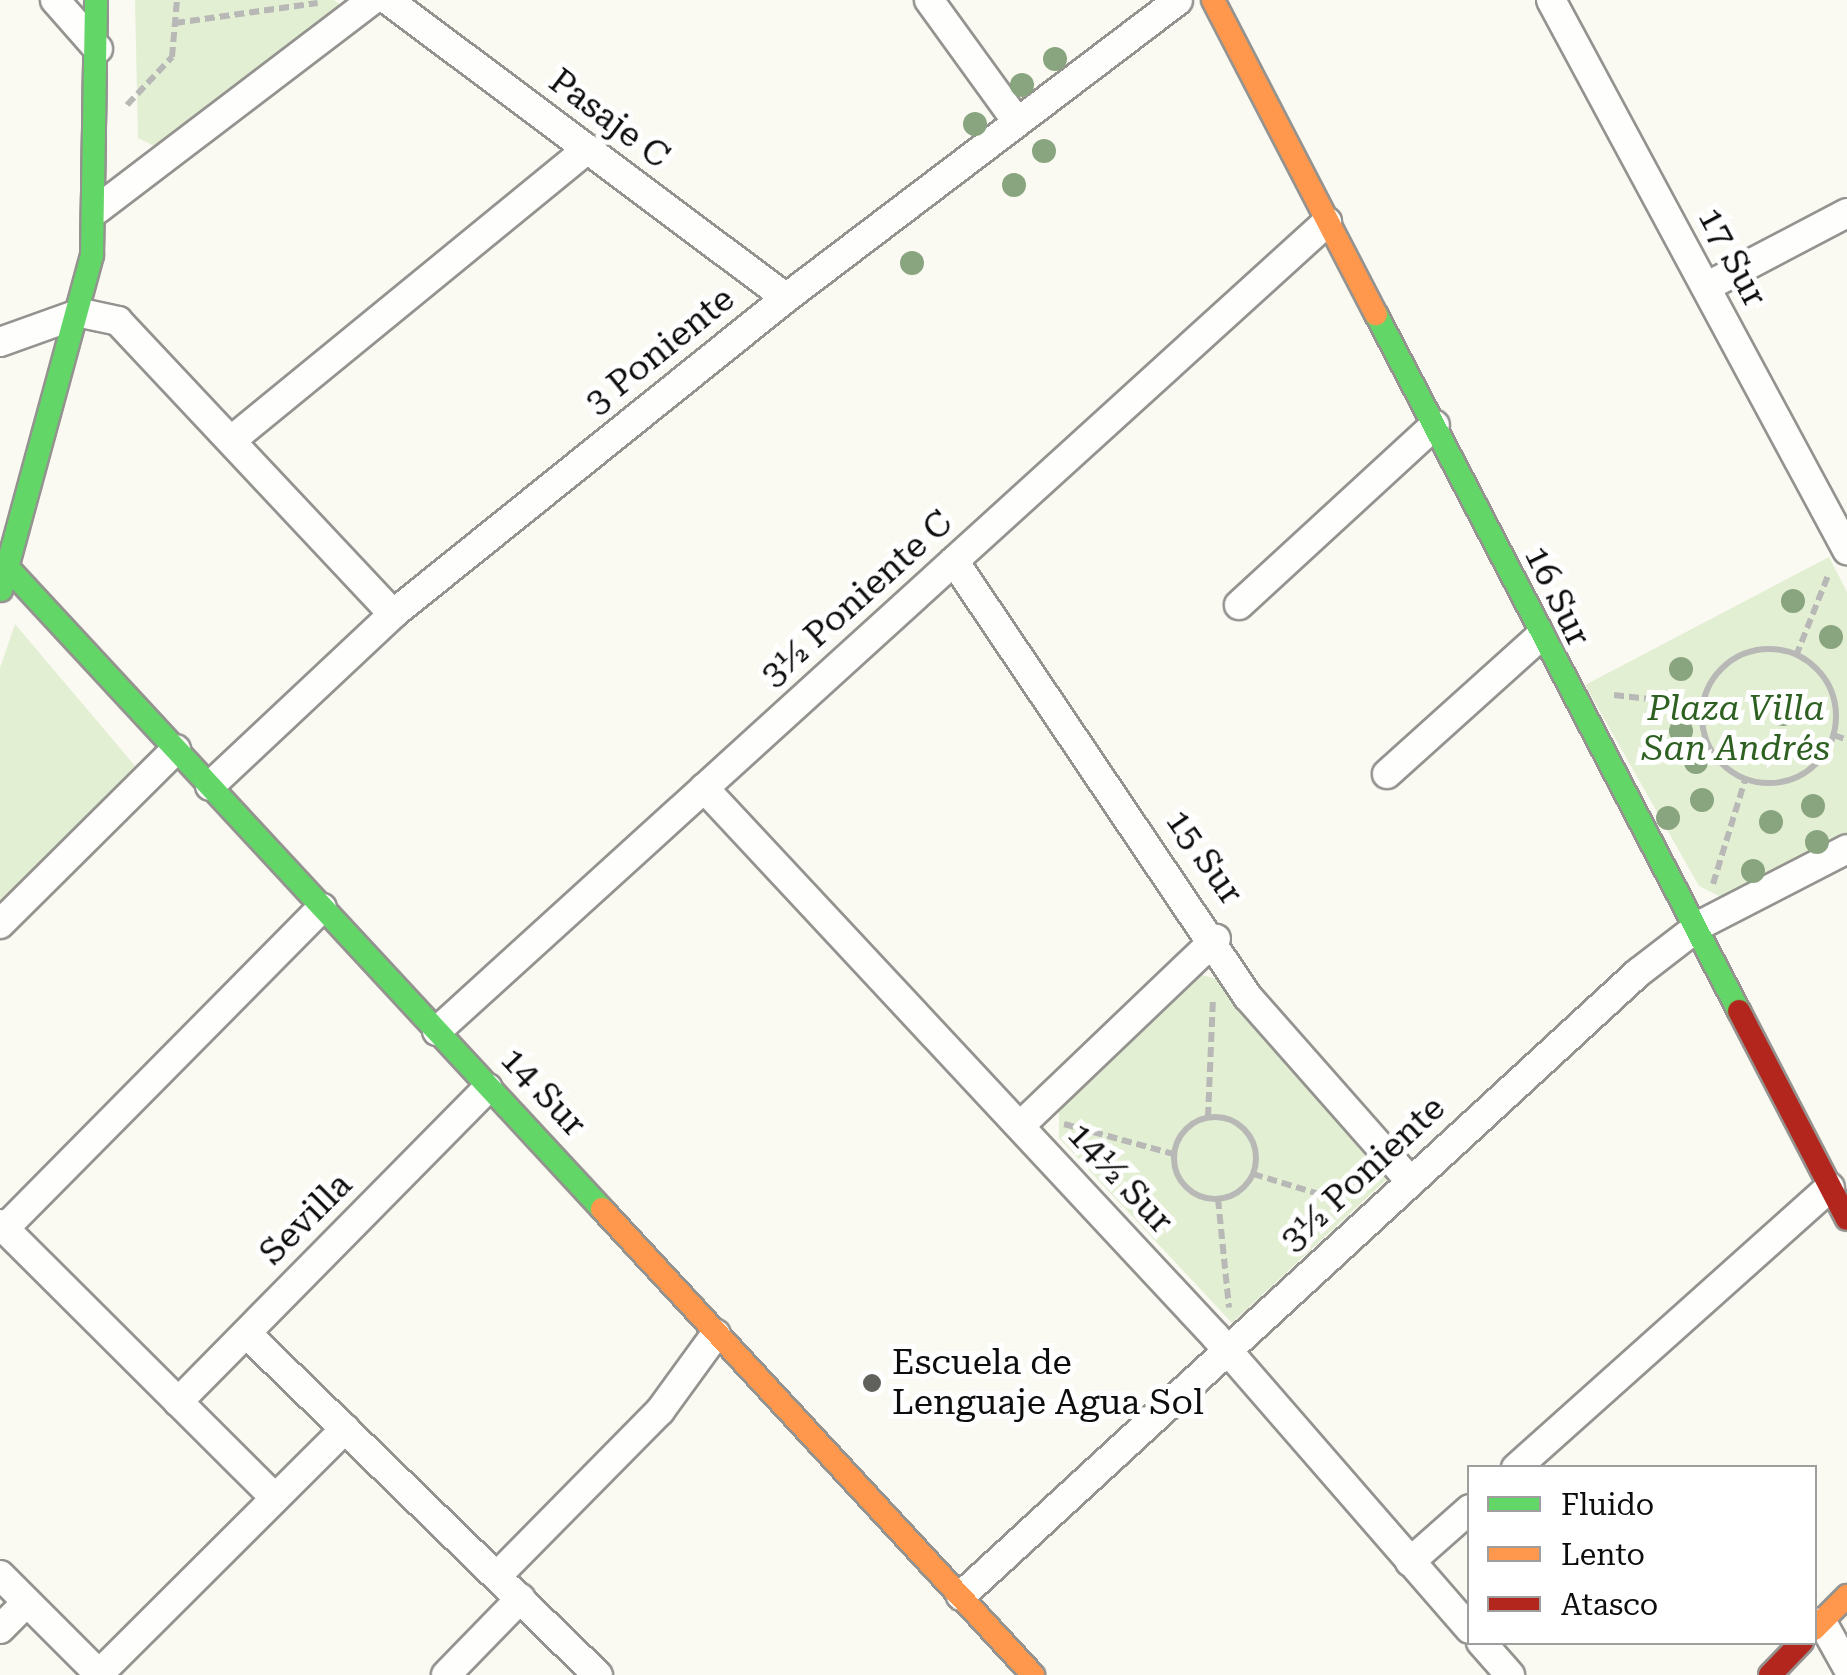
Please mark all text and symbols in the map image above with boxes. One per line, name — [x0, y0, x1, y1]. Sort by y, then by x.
street label: Pasaje C — [541, 60, 677, 178]
street label: 17 Sur — [1689, 200, 1775, 314]
street label: 3 Poniente — [577, 278, 743, 424]
street label: 3½ Poniente C — [753, 502, 961, 696]
street label: 16 Sur — [1515, 539, 1599, 653]
park label: Plaza Villa San Andrés — [1642, 688, 1830, 770]
street label: 15 Sur — [1156, 802, 1252, 912]
street label: 14 Sur — [491, 1039, 595, 1145]
street label: 3½ Poniente — [1272, 1087, 1454, 1261]
street label: 14½ Sur — [1058, 1114, 1182, 1242]
street label: Sevilla — [251, 1164, 361, 1274]
place label: Escuela de Lenguaje Agua Sol — [892, 1342, 1204, 1424]
marker: Escuela de Lenguaje Agua Sol — [861, 1372, 883, 1394]
legend — [1467, 1465, 1817, 1645]
text: Fluido — [1561, 1487, 1654, 1522]
text: Lento — [1561, 1537, 1645, 1572]
text: Atasco — [1561, 1587, 1658, 1622]

